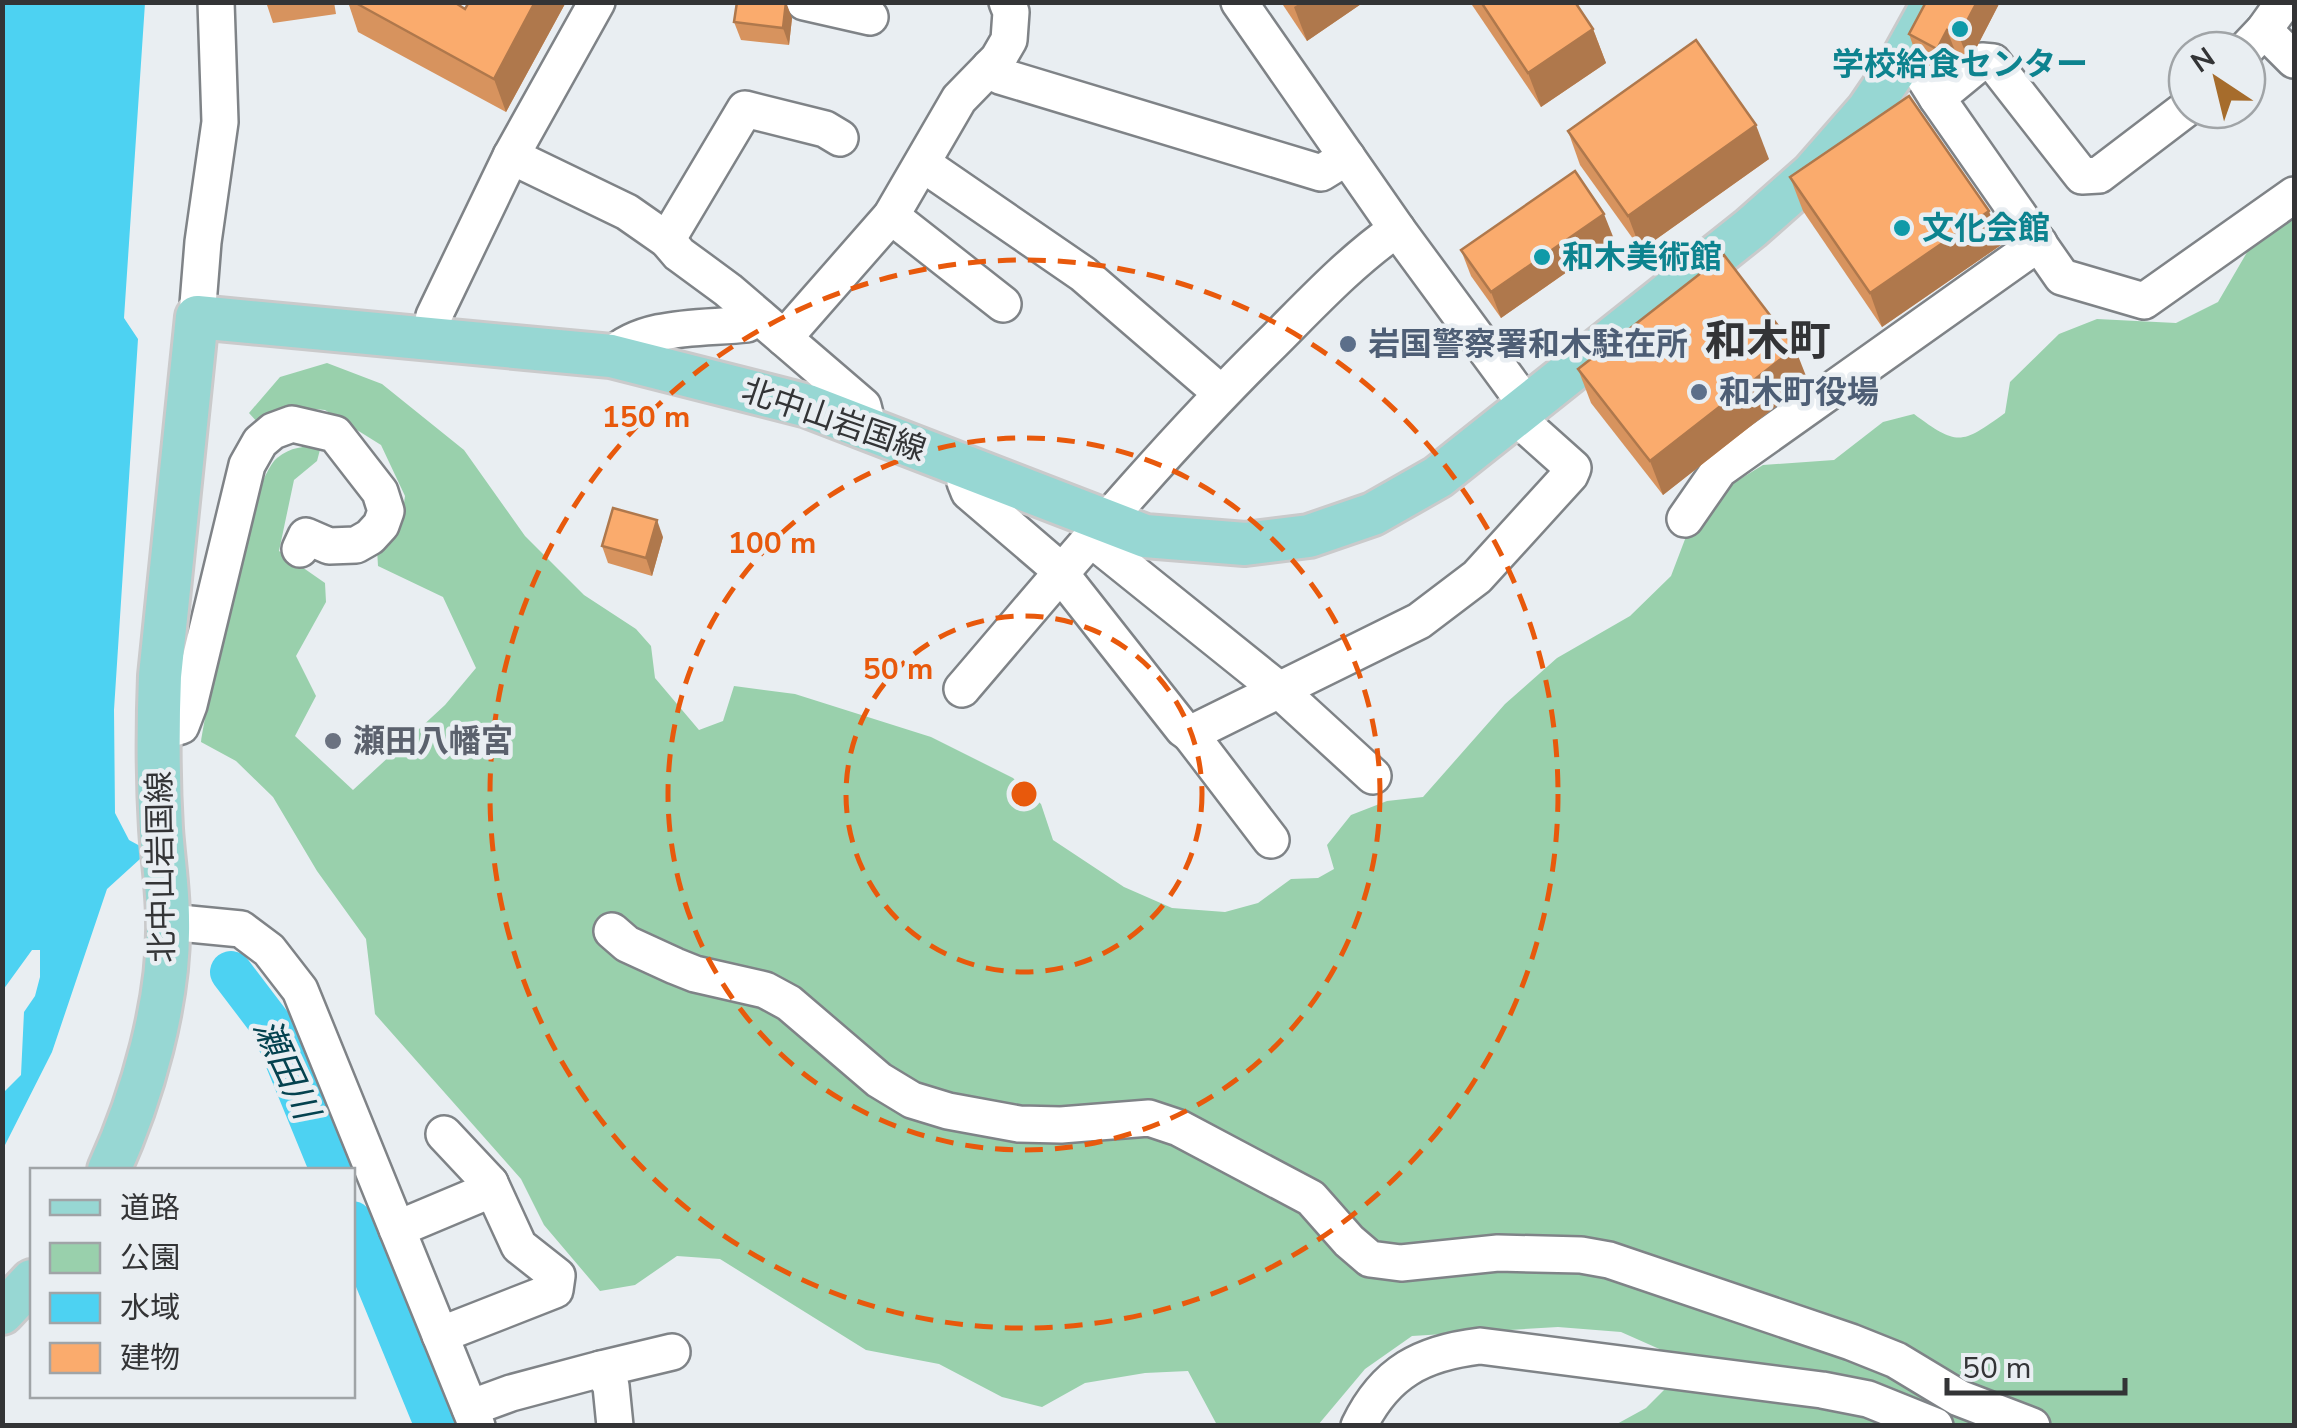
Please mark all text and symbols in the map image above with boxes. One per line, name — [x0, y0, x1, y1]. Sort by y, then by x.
marker: 学校給食センター — [1949, 18, 1971, 40]
north arrow — [2167, 30, 2267, 130]
text: N — [2184, 39, 2223, 82]
place label: 学校給食センター — [1832, 43, 2088, 86]
place label: 文化会館 — [1922, 207, 2050, 250]
marker: 文化会館 — [1891, 217, 1913, 239]
place label: 和木美術館 — [1562, 236, 1722, 279]
marker: 和木美術館 — [1531, 246, 1553, 268]
district label: 和木町 — [1705, 313, 1831, 370]
place label: 岩国警察署和木駐在所 — [1368, 323, 1688, 366]
marker: 岩国警察署和木駐在所 — [1337, 333, 1359, 355]
street label: 北中山岩国線 — [736, 368, 932, 472]
place label: 和木町役場 — [1719, 371, 1879, 414]
marker: 和木町役場 — [1688, 381, 1710, 403]
text: 150 m — [602, 397, 690, 438]
text: 100 m — [728, 523, 816, 564]
text: 50 m — [863, 649, 933, 690]
place label: 瀬田八幡宮 — [353, 720, 513, 763]
marker: 瀬田八幡宮 — [322, 730, 344, 752]
street label: 北中山岩国線 — [138, 771, 184, 963]
centre of rings — [1006, 776, 1042, 812]
water label: 瀬田川 — [243, 1011, 331, 1130]
legend — [30, 1168, 355, 1398]
text: 道路 — [120, 1188, 180, 1229]
text: 公園 — [120, 1238, 180, 1279]
text: 水域 — [120, 1288, 180, 1329]
scale bar — [1947, 1333, 2124, 1395]
text: 建物 — [120, 1338, 180, 1379]
text: 50 m — [1962, 1348, 2031, 1389]

